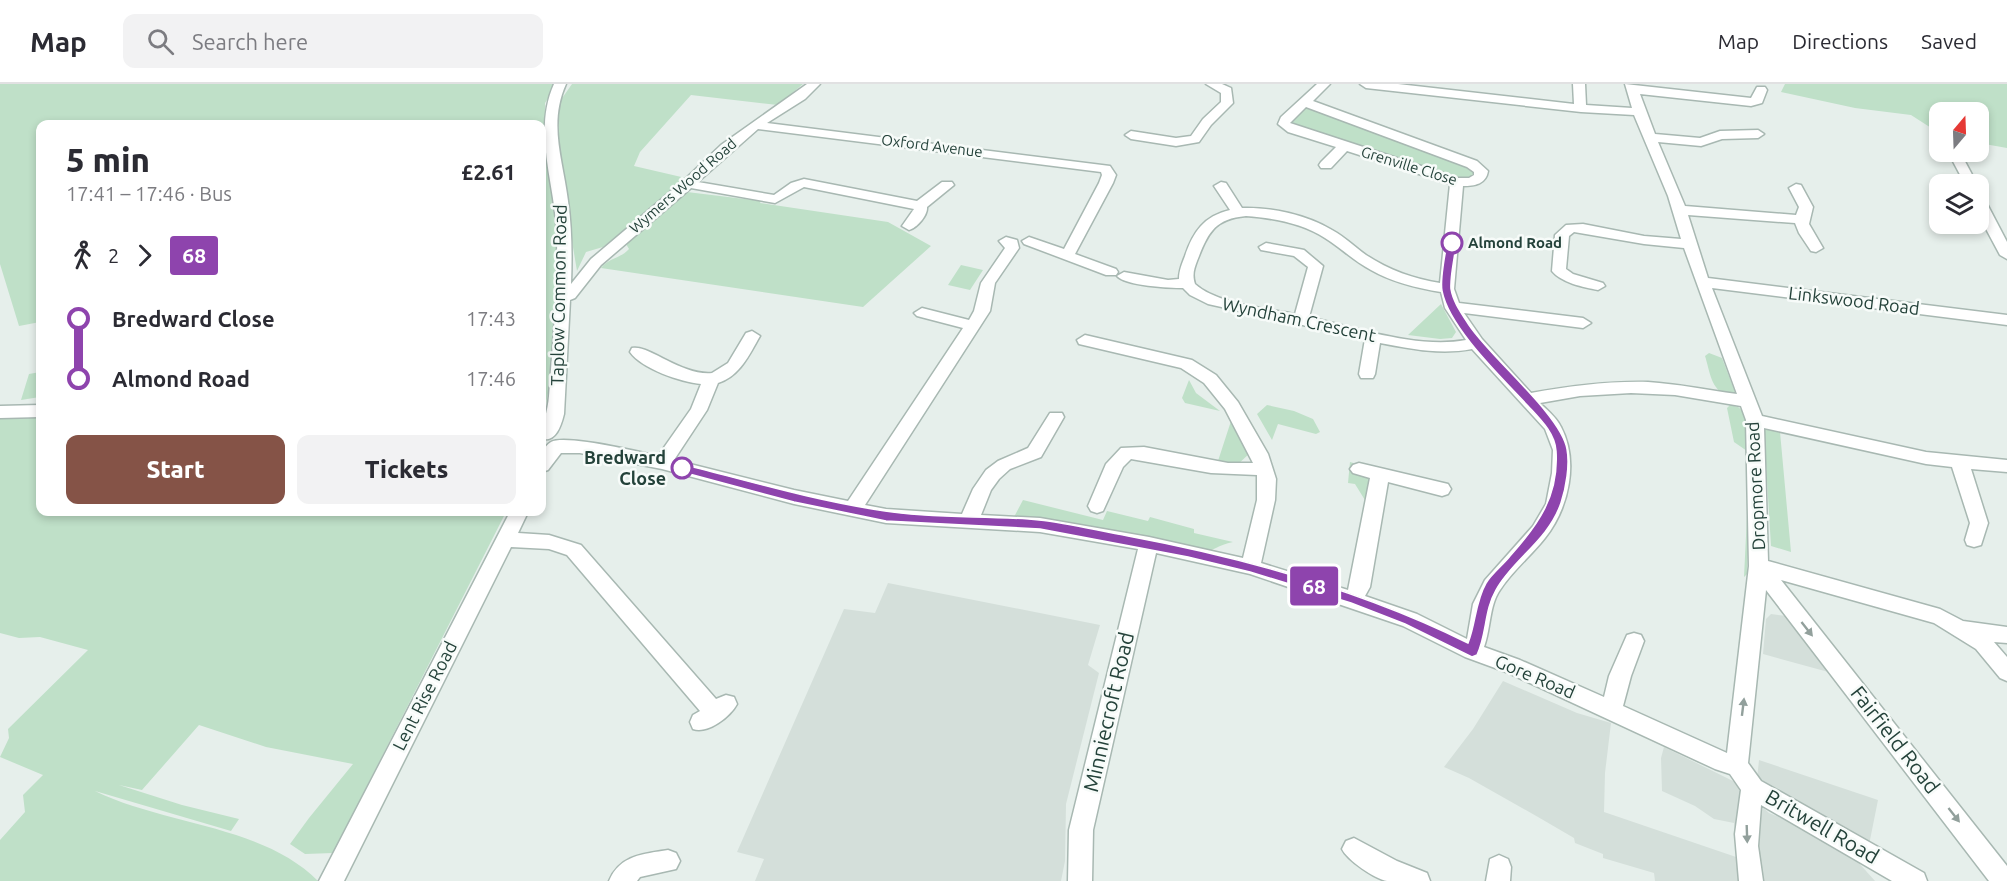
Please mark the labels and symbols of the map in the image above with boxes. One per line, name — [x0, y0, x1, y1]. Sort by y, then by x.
north arrow — [1929, 102, 1989, 162]
street label: Oxford Avenue — [880, 131, 984, 160]
street label: Wymers Wood Road — [626, 135, 740, 237]
street label: Grenville Close — [1359, 143, 1459, 188]
street label: Taplow Common Road — [546, 204, 570, 386]
marker: Almond Road — [1441, 232, 1463, 254]
place label: Almond Road — [1468, 234, 1562, 251]
street label: Linkswood Road — [1787, 282, 1921, 318]
street label: Wyndham Crescent — [1221, 293, 1378, 345]
street label: Dropmore Road — [1742, 421, 1768, 551]
place label: Bredward Close — [584, 447, 666, 488]
marker: Bredward Close — [671, 457, 693, 479]
line badge: 68 — [1287, 566, 1341, 606]
one-way arrow — [1801, 621, 1814, 637]
street label: Minniecroft Road — [1078, 629, 1138, 794]
street label: Lent Rise Road — [388, 638, 460, 753]
street label: Gore Road — [1492, 650, 1578, 702]
street label: Fairfield Road — [1846, 681, 1945, 798]
one-way arrow — [1738, 697, 1748, 716]
street label: Britwell Road — [1762, 784, 1883, 868]
one-way arrow — [1947, 808, 1959, 823]
one-way arrow — [1742, 824, 1752, 843]

